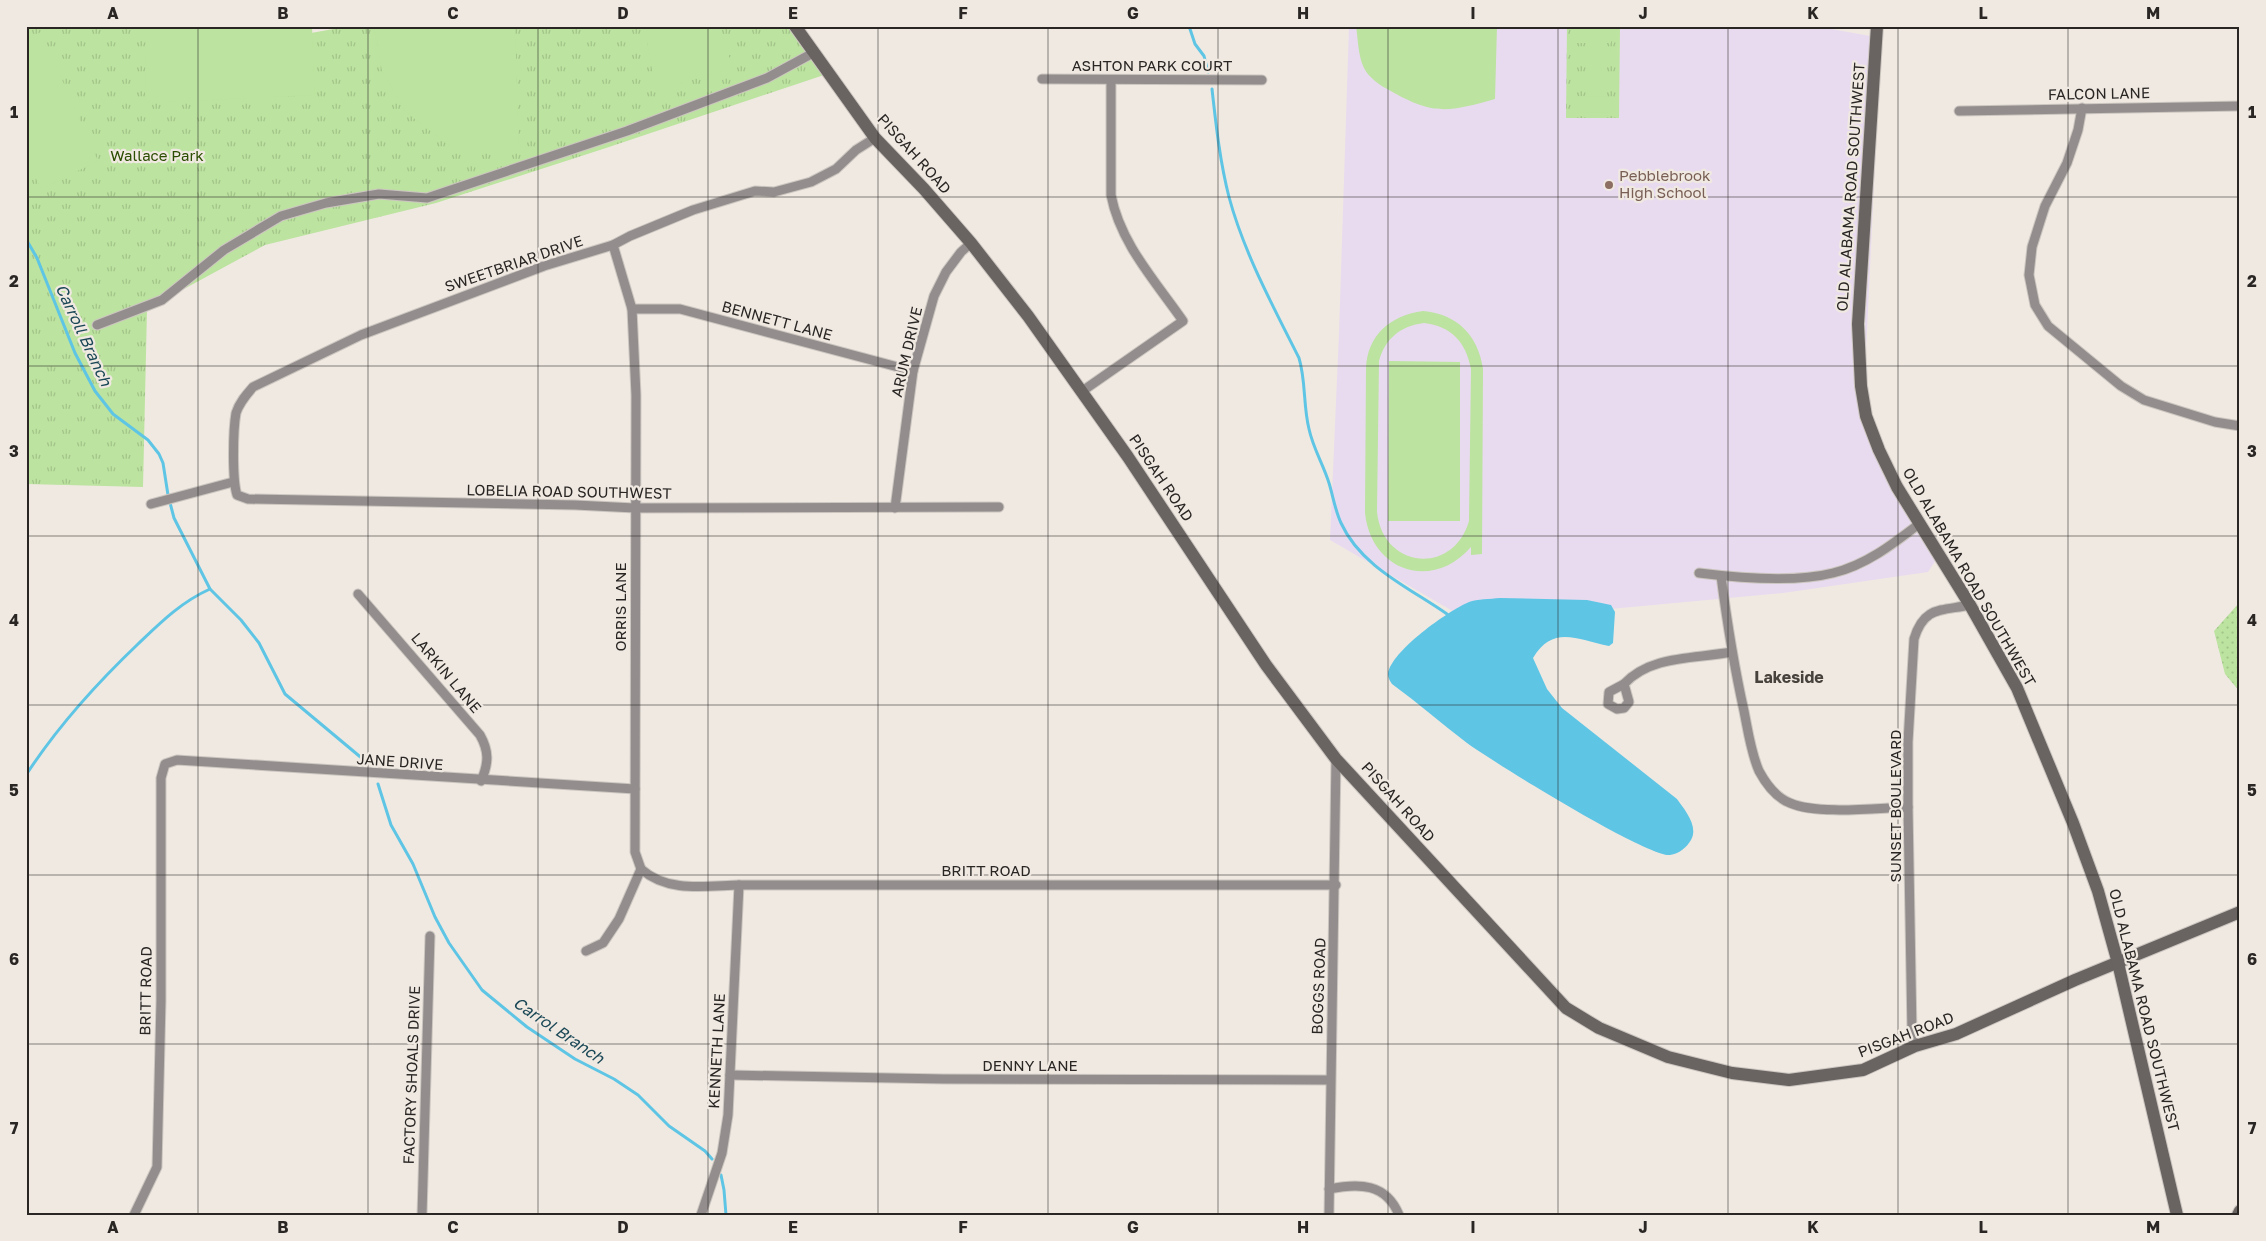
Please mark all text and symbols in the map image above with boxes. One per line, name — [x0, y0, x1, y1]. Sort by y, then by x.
text: A — [107, 3, 119, 23]
text: B — [277, 3, 289, 23]
text: C — [447, 3, 459, 23]
text: D — [617, 3, 629, 23]
text: E — [788, 3, 798, 23]
text: F — [958, 3, 968, 23]
text: G — [1127, 3, 1139, 23]
text: H — [1297, 3, 1309, 23]
text: I — [1470, 3, 1476, 23]
text: J — [1638, 3, 1648, 23]
text: K — [1807, 3, 1819, 23]
text: L — [1978, 3, 1988, 23]
text: M — [2146, 3, 2160, 23]
street label: ASHTON PARK COURT — [1072, 56, 1232, 74]
street label: OLD ALABAMA ROAD SOUTHWEST — [1832, 62, 1868, 312]
street label: FALCON LANE — [2048, 83, 2150, 103]
text: 1 — [10, 102, 18, 122]
text: 1 — [2248, 102, 2256, 122]
street label: PISGAH ROAD — [874, 110, 955, 197]
park label: Wallace Park — [110, 146, 204, 164]
place label: Pebblebrook High School — [1619, 166, 1711, 201]
marker: Pebblebrook High School — [1603, 179, 1615, 191]
street label: SWEETBRIAR DRIVE — [442, 231, 585, 295]
text: 2 — [9, 271, 19, 291]
text: 2 — [2247, 271, 2257, 291]
water label: Carroll Branch — [52, 281, 117, 390]
street label: BENNETT LANE — [720, 297, 835, 343]
street label: ARUM DRIVE — [887, 305, 925, 399]
street label: PISGAH ROAD — [1126, 430, 1198, 524]
text: 3 — [9, 441, 19, 461]
text: 3 — [2247, 441, 2257, 461]
street label: OLD ALABAMA ROAD SOUTHWEST — [1900, 464, 2040, 689]
street label: LOBELIA ROAD SOUTHWEST — [466, 480, 672, 502]
street label: ORRIS LANE — [611, 562, 629, 652]
text: 4 — [9, 610, 19, 630]
text: 4 — [2247, 610, 2257, 630]
street label: LARKIN LANE — [408, 629, 485, 716]
district label: Lakeside — [1754, 667, 1824, 687]
street label: SUNSET BOULEVARD — [1886, 729, 1904, 883]
street label: JANE DRIVE — [356, 749, 444, 773]
street label: PISGAH ROAD — [1358, 758, 1439, 845]
text: 5 — [9, 780, 19, 800]
text: 5 — [2247, 780, 2257, 800]
street label: BRITT ROAD — [941, 861, 1031, 879]
street label: OLD ALABAMA ROAD SOUTHWEST — [2106, 887, 2184, 1133]
street label: BOGGS ROAD — [1307, 937, 1329, 1035]
street label: BRITT ROAD — [135, 946, 155, 1036]
text: 6 — [9, 949, 19, 969]
text: 6 — [2247, 949, 2257, 969]
street label: FACTORY SHOALS DRIVE — [399, 985, 423, 1165]
water label: Carrol Branch — [510, 992, 609, 1068]
street label: KENNETH LANE — [704, 993, 728, 1109]
street label: PISGAH ROAD — [1855, 1008, 1956, 1061]
street label: DENNY LANE — [982, 1056, 1078, 1074]
text: 7 — [10, 1118, 19, 1138]
text: 7 — [2248, 1118, 2257, 1138]
text: A — [107, 1217, 119, 1237]
text: B — [277, 1217, 289, 1237]
text: C — [447, 1217, 459, 1237]
text: D — [617, 1217, 629, 1237]
text: E — [788, 1217, 798, 1237]
text: F — [958, 1217, 968, 1237]
text: G — [1127, 1217, 1139, 1237]
text: H — [1297, 1217, 1309, 1237]
text: I — [1470, 1217, 1476, 1237]
text: J — [1638, 1217, 1648, 1237]
text: K — [1807, 1217, 1819, 1237]
text: L — [1978, 1217, 1988, 1237]
text: M — [2146, 1217, 2160, 1237]

